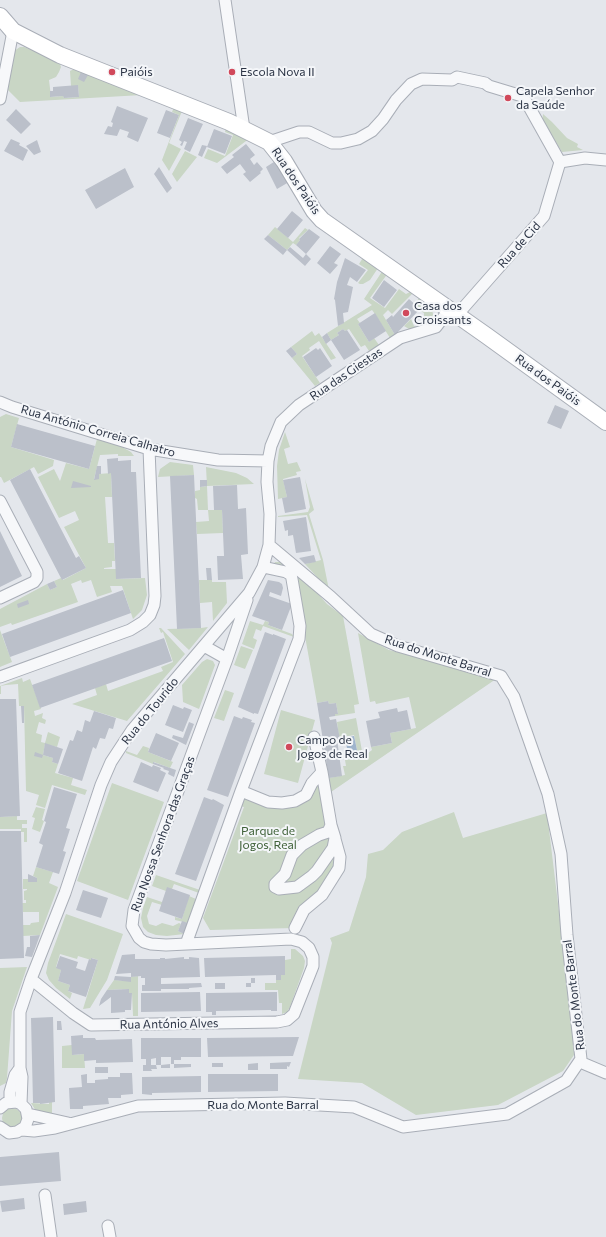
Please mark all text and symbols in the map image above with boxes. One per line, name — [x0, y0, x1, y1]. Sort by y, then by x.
place label: Paióis — [120, 65, 153, 79]
place label: Escola Nova II — [240, 65, 315, 79]
marker: Paióis — [107, 67, 117, 77]
marker: Escola Nova II — [227, 67, 237, 77]
place label: Capela Senhor da Saúde — [516, 84, 595, 112]
marker: Capela Senhor da Saúde — [503, 93, 513, 103]
street label: Rua dos Paióis — [268, 145, 324, 217]
street label: Rua de Cid — [495, 219, 543, 271]
place label: Casa dos Croissants — [414, 299, 471, 327]
marker: Casa dos Croissants — [401, 308, 411, 318]
street label: Rua das Giestas — [307, 344, 385, 404]
street label: Rua dos Paióis — [512, 351, 584, 409]
street label: Rua António Correia Calhatro — [19, 402, 177, 460]
street label: Rua do Monte Barral — [383, 632, 493, 680]
street label: Rua do Tourido — [119, 675, 181, 747]
place label: Campo de Jogos de Real — [297, 733, 368, 761]
marker: Campo de Jogos de Real — [284, 742, 294, 752]
street label: Rua Nossa Senhora das Graças — [128, 754, 198, 914]
park label: Parque de Jogos, Real — [239, 824, 297, 852]
street label: Rua do Monte Barral — [560, 939, 588, 1051]
street label: Rua António Alves — [119, 1016, 219, 1032]
street label: Rua do Monte Barral — [207, 1098, 319, 1112]

